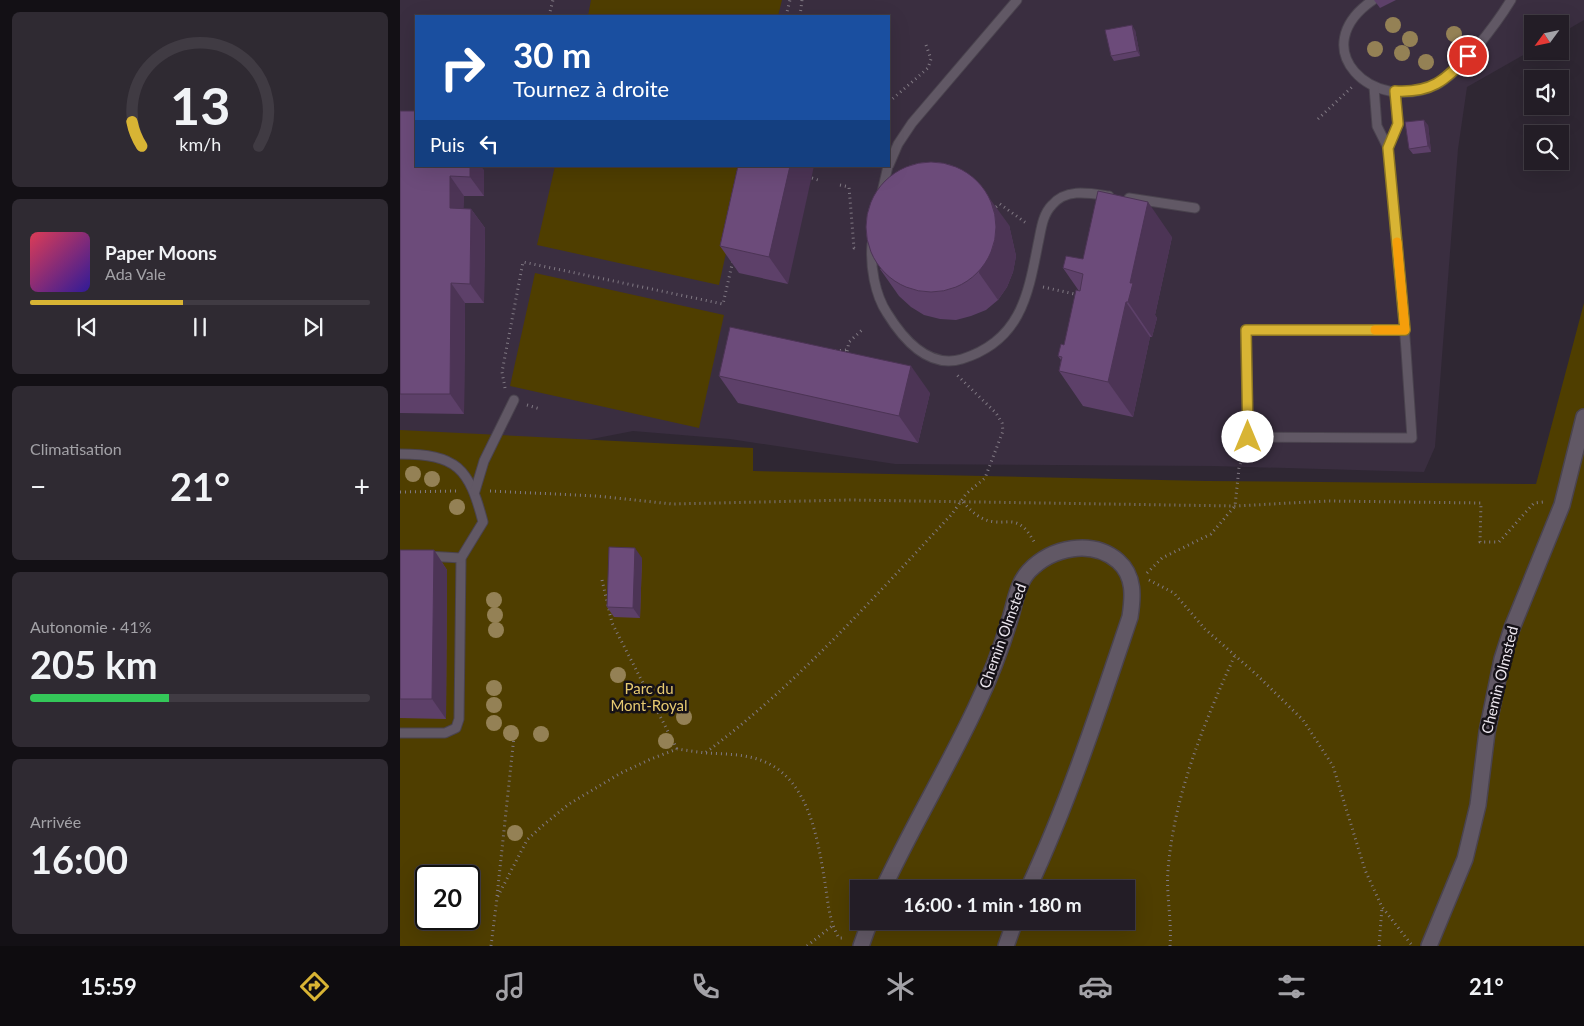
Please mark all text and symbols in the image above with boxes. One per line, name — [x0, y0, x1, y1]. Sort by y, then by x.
north arrow — [1524, 15, 1569, 60]
map controls — [1524, 15, 1569, 170]
text: 30 m — [513, 33, 591, 75]
icon: right — [430, 35, 495, 100]
pin — [1447, 35, 1489, 77]
icon: arrive — [1454, 42, 1482, 70]
button: sound — [1524, 70, 1569, 115]
text: 13 — [170, 74, 230, 136]
text: Tournez à droite — [513, 75, 669, 102]
button: search — [1524, 125, 1569, 170]
icon: left — [475, 130, 503, 158]
text: km/h — [179, 133, 221, 155]
text: Puis — [430, 133, 465, 156]
text: Paper Moons — [105, 241, 217, 264]
text: Ada Vale — [105, 264, 166, 283]
icon: previous — [73, 313, 101, 341]
icon: pause — [186, 313, 214, 341]
icon: next — [299, 313, 327, 341]
position arrow — [1221, 410, 1273, 462]
text: Climatisation — [30, 439, 122, 458]
text: 21° — [170, 463, 230, 509]
text: − — [30, 469, 46, 503]
text: + — [354, 469, 370, 503]
street label: Chemin Olmsted — [975, 581, 1029, 691]
text: Autonomie · 41% — [30, 617, 152, 636]
street label: Chemin Olmsted — [1477, 624, 1521, 735]
text: 205 km — [30, 641, 158, 687]
park label: Parc du Mont-Royal — [610, 679, 688, 714]
text: Arrivée — [30, 812, 81, 831]
text: 16:00 — [30, 836, 128, 882]
speed limit sign: 20 — [415, 865, 480, 930]
text: 16:00 · 1 min · 180 m — [903, 893, 1082, 916]
icon: directions — [297, 969, 332, 1004]
icon: music — [493, 969, 528, 1004]
icon: phone — [688, 969, 723, 1004]
icon: climate — [883, 969, 918, 1004]
icon: car — [1078, 969, 1113, 1004]
icon: filters — [1274, 969, 1309, 1004]
text: 15:59 — [80, 973, 137, 1000]
text: 21° — [1469, 973, 1504, 1000]

